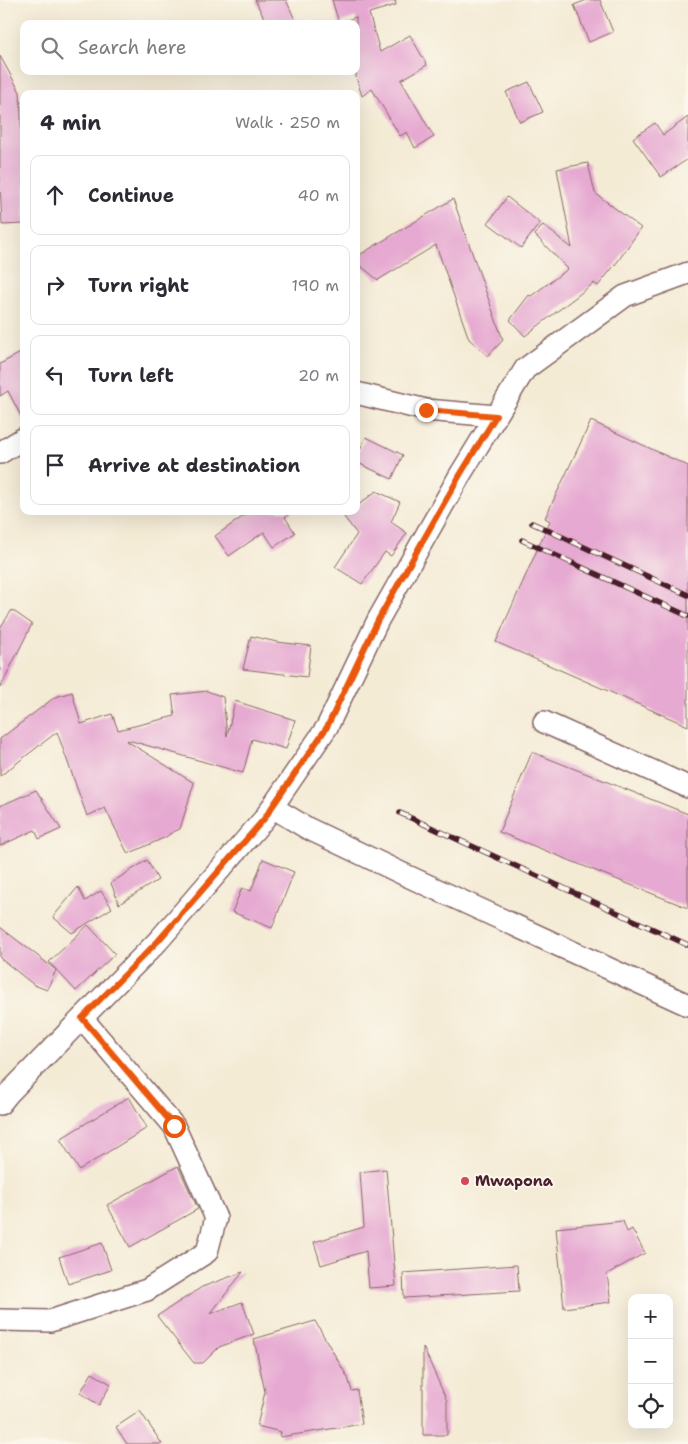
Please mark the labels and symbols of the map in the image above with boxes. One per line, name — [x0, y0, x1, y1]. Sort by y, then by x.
route end — [415, 399, 438, 422]
route start — [163, 1115, 186, 1138]
place label: Mwapona — [475, 1171, 554, 1191]
marker: Mwapona — [459, 1175, 471, 1187]

